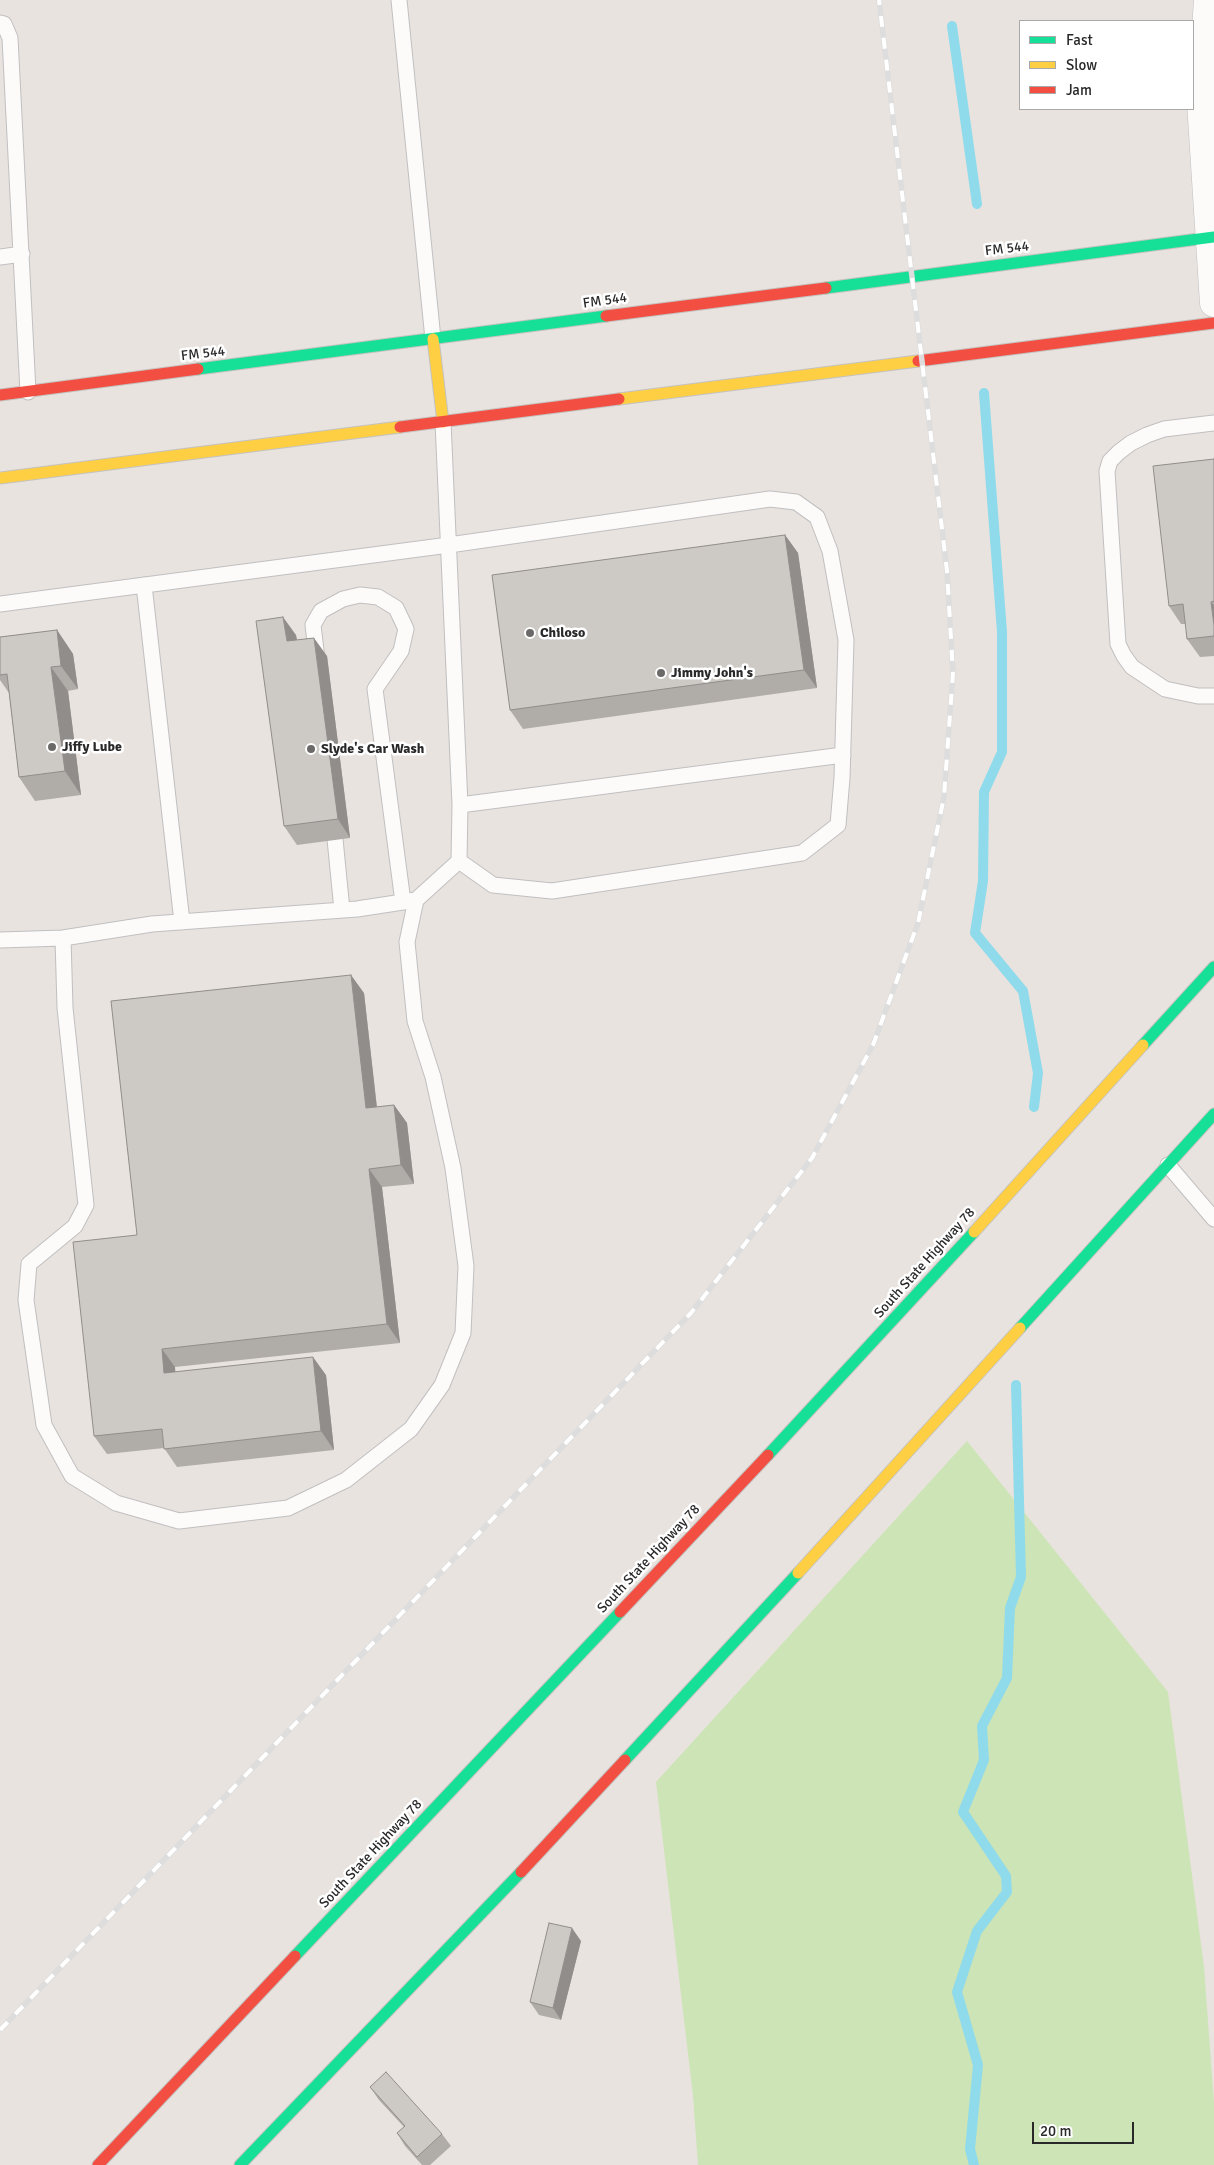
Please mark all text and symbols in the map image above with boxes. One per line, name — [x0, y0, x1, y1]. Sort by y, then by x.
legend — [1019, 20, 1194, 110]
text: Fast — [1066, 31, 1093, 49]
text: Slow — [1066, 56, 1097, 74]
text: Jam — [1066, 81, 1092, 99]
street label: FM 544 — [984, 238, 1030, 260]
street label: FM 544 — [582, 290, 628, 312]
street label: FM 544 — [180, 343, 226, 365]
place label: Chiloso — [540, 625, 585, 641]
marker: Chiloso — [524, 627, 536, 639]
place label: Jimmy John's — [671, 665, 753, 681]
marker: Jimmy John's — [655, 667, 667, 679]
place label: Jiffy Lube — [62, 739, 122, 755]
marker: Jiffy Lube — [46, 741, 58, 753]
place label: Slyde's Car Wash — [321, 741, 424, 757]
marker: Slyde's Car Wash — [305, 743, 317, 755]
street label: South State Highway 78 — [871, 1204, 979, 1322]
street label: South State Highway 78 — [594, 1501, 704, 1617]
street label: South State Highway 78 — [316, 1796, 426, 1912]
scale bar — [1034, 2112, 1136, 2144]
text: 20 m — [1040, 2122, 1071, 2140]

